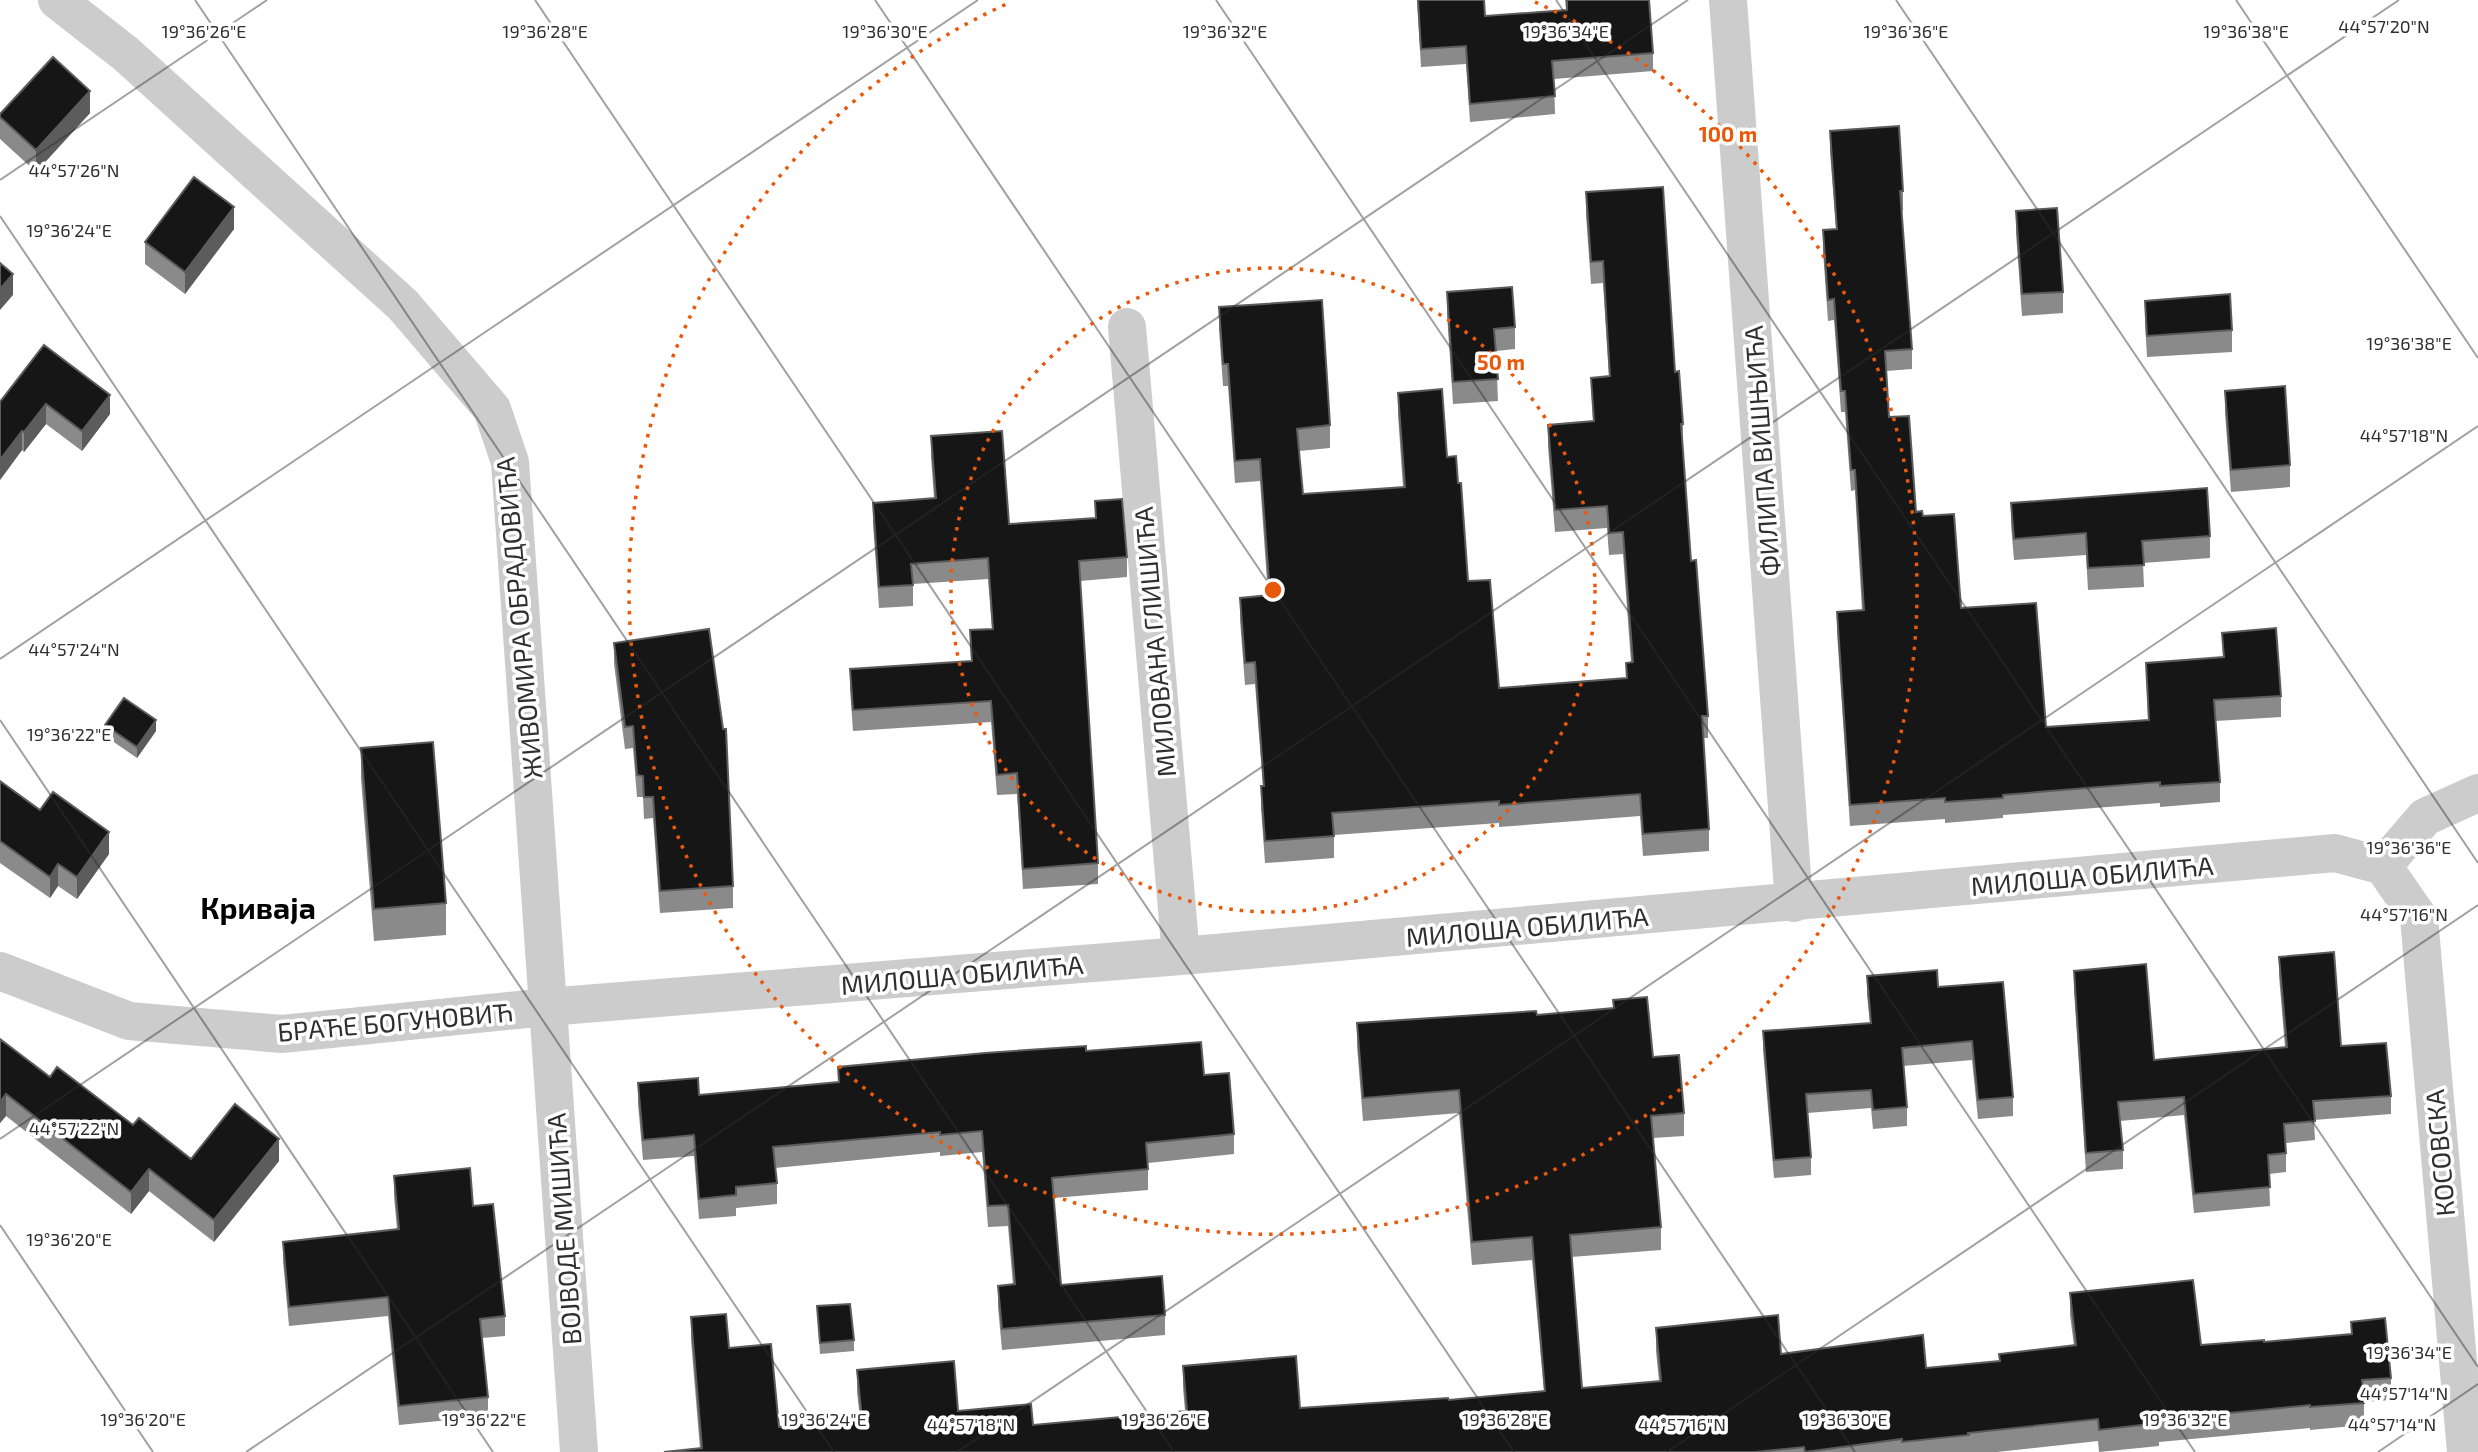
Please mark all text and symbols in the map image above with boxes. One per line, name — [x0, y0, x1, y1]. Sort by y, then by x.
text: 44°57'20"N — [2338, 15, 2430, 37]
text: 19°36'26"E — [162, 20, 246, 42]
text: 19°36'28"E — [502, 20, 588, 42]
text: 19°36'30"E — [842, 20, 928, 42]
text: 19°36'32"E — [1183, 20, 1267, 42]
text: 19°36'34"E — [1523, 20, 1609, 42]
text: 19°36'36"E — [1864, 20, 1948, 42]
text: 19°36'38"E — [2203, 20, 2289, 42]
text: 100 m — [1699, 121, 1757, 146]
text: 44°57'26"N — [29, 159, 119, 181]
text: 19°36'24"E — [26, 219, 112, 241]
street label: ФИЛИПА ВИШЊИЋА — [1737, 324, 1785, 578]
text: 19°36'38"E — [2366, 332, 2452, 354]
text: 50 m — [1477, 349, 1525, 374]
text: 44°57'18"N — [2360, 424, 2448, 446]
street label: ЖИВОМИРА ОБРАДОВИЋА — [488, 456, 548, 780]
street label: МИЛОВАНА ГЛИШИЋА — [1127, 505, 1181, 779]
centre of rings — [1261, 578, 1285, 602]
text: 44°57'24"N — [28, 638, 120, 660]
text: 19°36'22"E — [27, 723, 111, 745]
text: 19°36'36"E — [2367, 836, 2451, 858]
street label: МИЛОША ОБИЛИЋА — [1969, 849, 2215, 901]
district label: Криваја — [200, 889, 316, 925]
street label: МИЛОША ОБИЛИЋА — [1404, 900, 1650, 952]
text: 44°57'16"N — [2360, 903, 2448, 925]
street label: МИЛОША ОБИЛИЋА — [839, 948, 1085, 1000]
street label: БРАЋЕ БОГУНОВИЋ — [276, 995, 514, 1047]
street label: КОСОВСКА — [2418, 1088, 2460, 1218]
street label: ВОЈВОДЕ МИШИЋА — [539, 1112, 587, 1346]
text: 44°57'22"N — [29, 1117, 119, 1139]
text: 19°36'20"E — [26, 1228, 112, 1250]
text: 19°36'34"E — [2366, 1341, 2452, 1363]
text: 44°57'14"N — [2360, 1382, 2448, 1404]
text: 19°36'20"E — [100, 1408, 186, 1430]
text: 19°36'22"E — [442, 1408, 526, 1430]
text: 19°36'24"E — [781, 1408, 867, 1430]
text: 19°36'26"E — [1122, 1408, 1206, 1430]
text: 19°36'28"E — [1462, 1408, 1548, 1430]
text: 19°36'30"E — [1802, 1408, 1888, 1430]
text: 19°36'32"E — [2143, 1408, 2227, 1430]
text: 44°57'18"N — [927, 1413, 1015, 1435]
text: 44°57'16"N — [1638, 1413, 1726, 1435]
text: 44°57'14"N — [2348, 1413, 2436, 1435]

